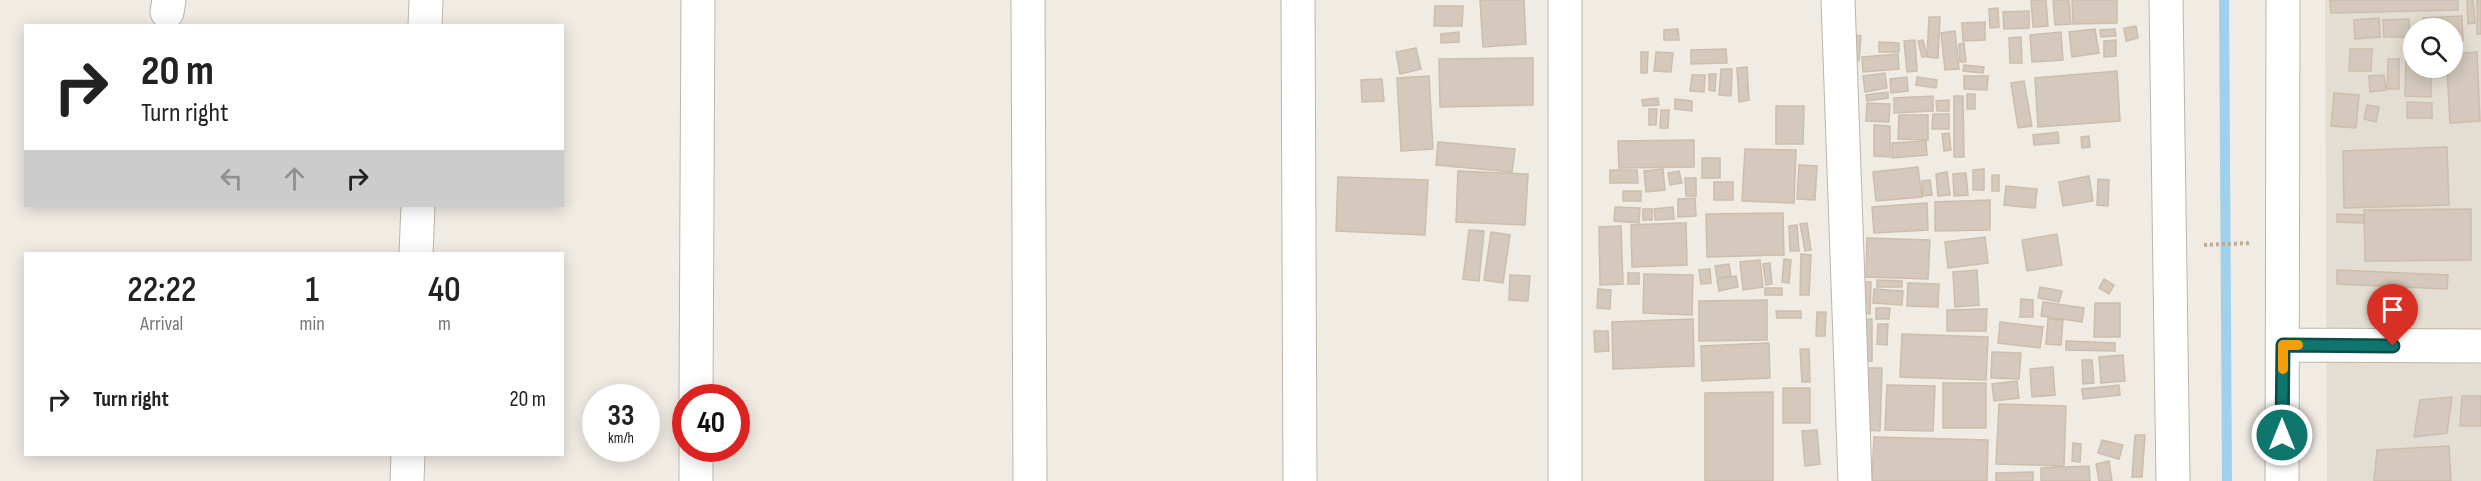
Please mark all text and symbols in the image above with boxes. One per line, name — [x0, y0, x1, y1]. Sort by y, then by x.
map controls — [2403, 18, 2463, 78]
button: search — [2403, 18, 2463, 78]
text: 20 m — [141, 46, 214, 97]
icon: right — [42, 48, 120, 126]
text: Turn right — [141, 97, 228, 129]
icon: left — [215, 162, 248, 195]
icon: ahead — [278, 162, 311, 195]
icon: right — [341, 162, 374, 195]
text: 22:22 — [127, 269, 196, 312]
text: 1 — [305, 269, 319, 312]
text: 40 — [428, 269, 461, 312]
pin — [2367, 284, 2418, 346]
icon: arrive — [2376, 293, 2409, 326]
text: Arrival — [140, 312, 183, 336]
text: min — [300, 312, 325, 336]
text: m — [438, 312, 451, 336]
icon: right — [42, 383, 75, 416]
speed limit sign: 40 — [672, 384, 750, 462]
text: Turn right — [93, 386, 169, 413]
text: 20 m — [510, 386, 546, 413]
text: 33 — [608, 398, 634, 434]
position arrow — [2250, 403, 2314, 467]
text: km/h — [608, 429, 634, 448]

